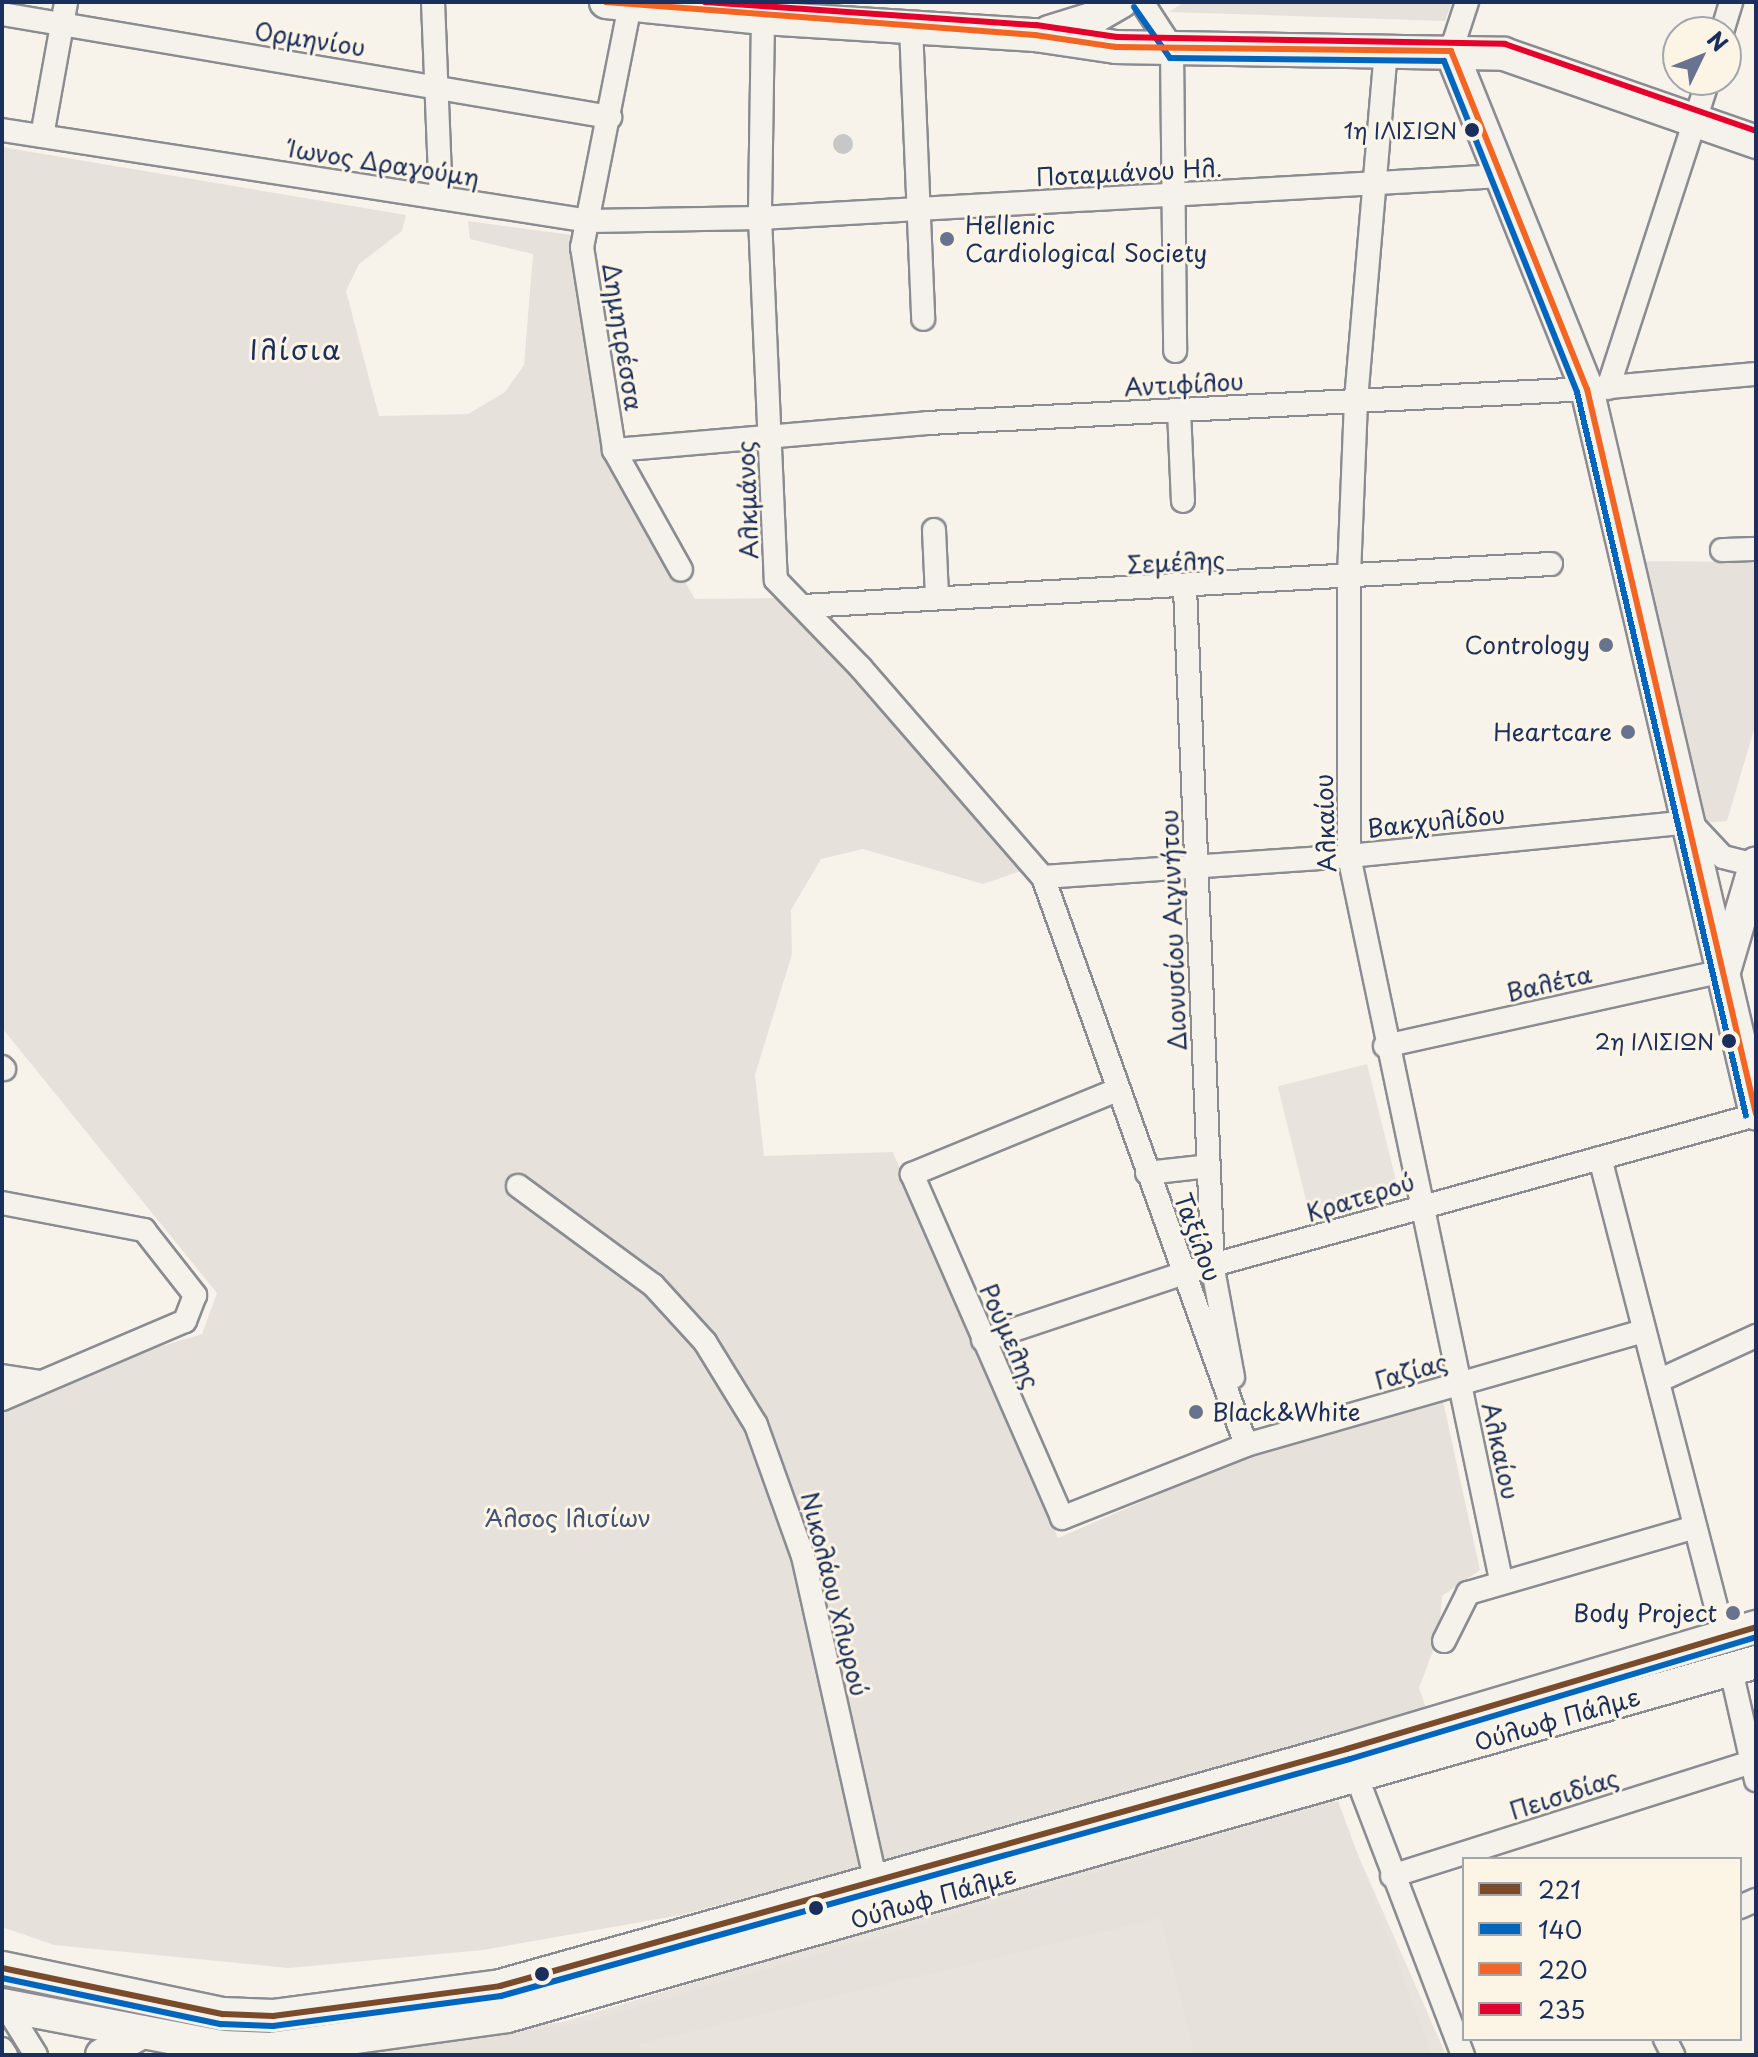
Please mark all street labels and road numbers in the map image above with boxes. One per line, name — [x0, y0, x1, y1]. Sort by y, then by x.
street label: Ορμηνίου — [253, 16, 367, 62]
street label: Ίωνος Δραγούμη — [286, 134, 482, 192]
street label: Ποταμιάνου Ηλ. — [1035, 153, 1223, 191]
street label: Δημητρέσσα — [597, 261, 649, 413]
street label: Αντιφίλου — [1123, 366, 1245, 402]
street label: Αλκμάνος — [731, 440, 763, 560]
street label: Σεμέλης — [1126, 545, 1226, 579]
street label: Αλκαίου — [1309, 773, 1341, 873]
street label: Βακχυλίδου — [1366, 799, 1506, 843]
street label: Διονυσίου Αιγινήτου — [1154, 809, 1192, 1051]
street label: Βαλέτα — [1503, 959, 1595, 1007]
street label: Κρατερού — [1302, 1167, 1418, 1227]
street label: Ταξίλου — [1169, 1189, 1227, 1285]
street label: Ρούμελης — [974, 1279, 1046, 1393]
street label: Γαζίας — [1371, 1347, 1451, 1395]
street label: Αλκαίου — [1477, 1400, 1525, 1502]
street label: Νικολάου Χλωρού — [796, 1488, 874, 1700]
street label: Ούλωφ Πάλμε — [1472, 1682, 1642, 1756]
street label: Πεισιδίας — [1506, 1763, 1622, 1825]
street label: Ούλωφ Πάλμε — [848, 1860, 1018, 1934]

